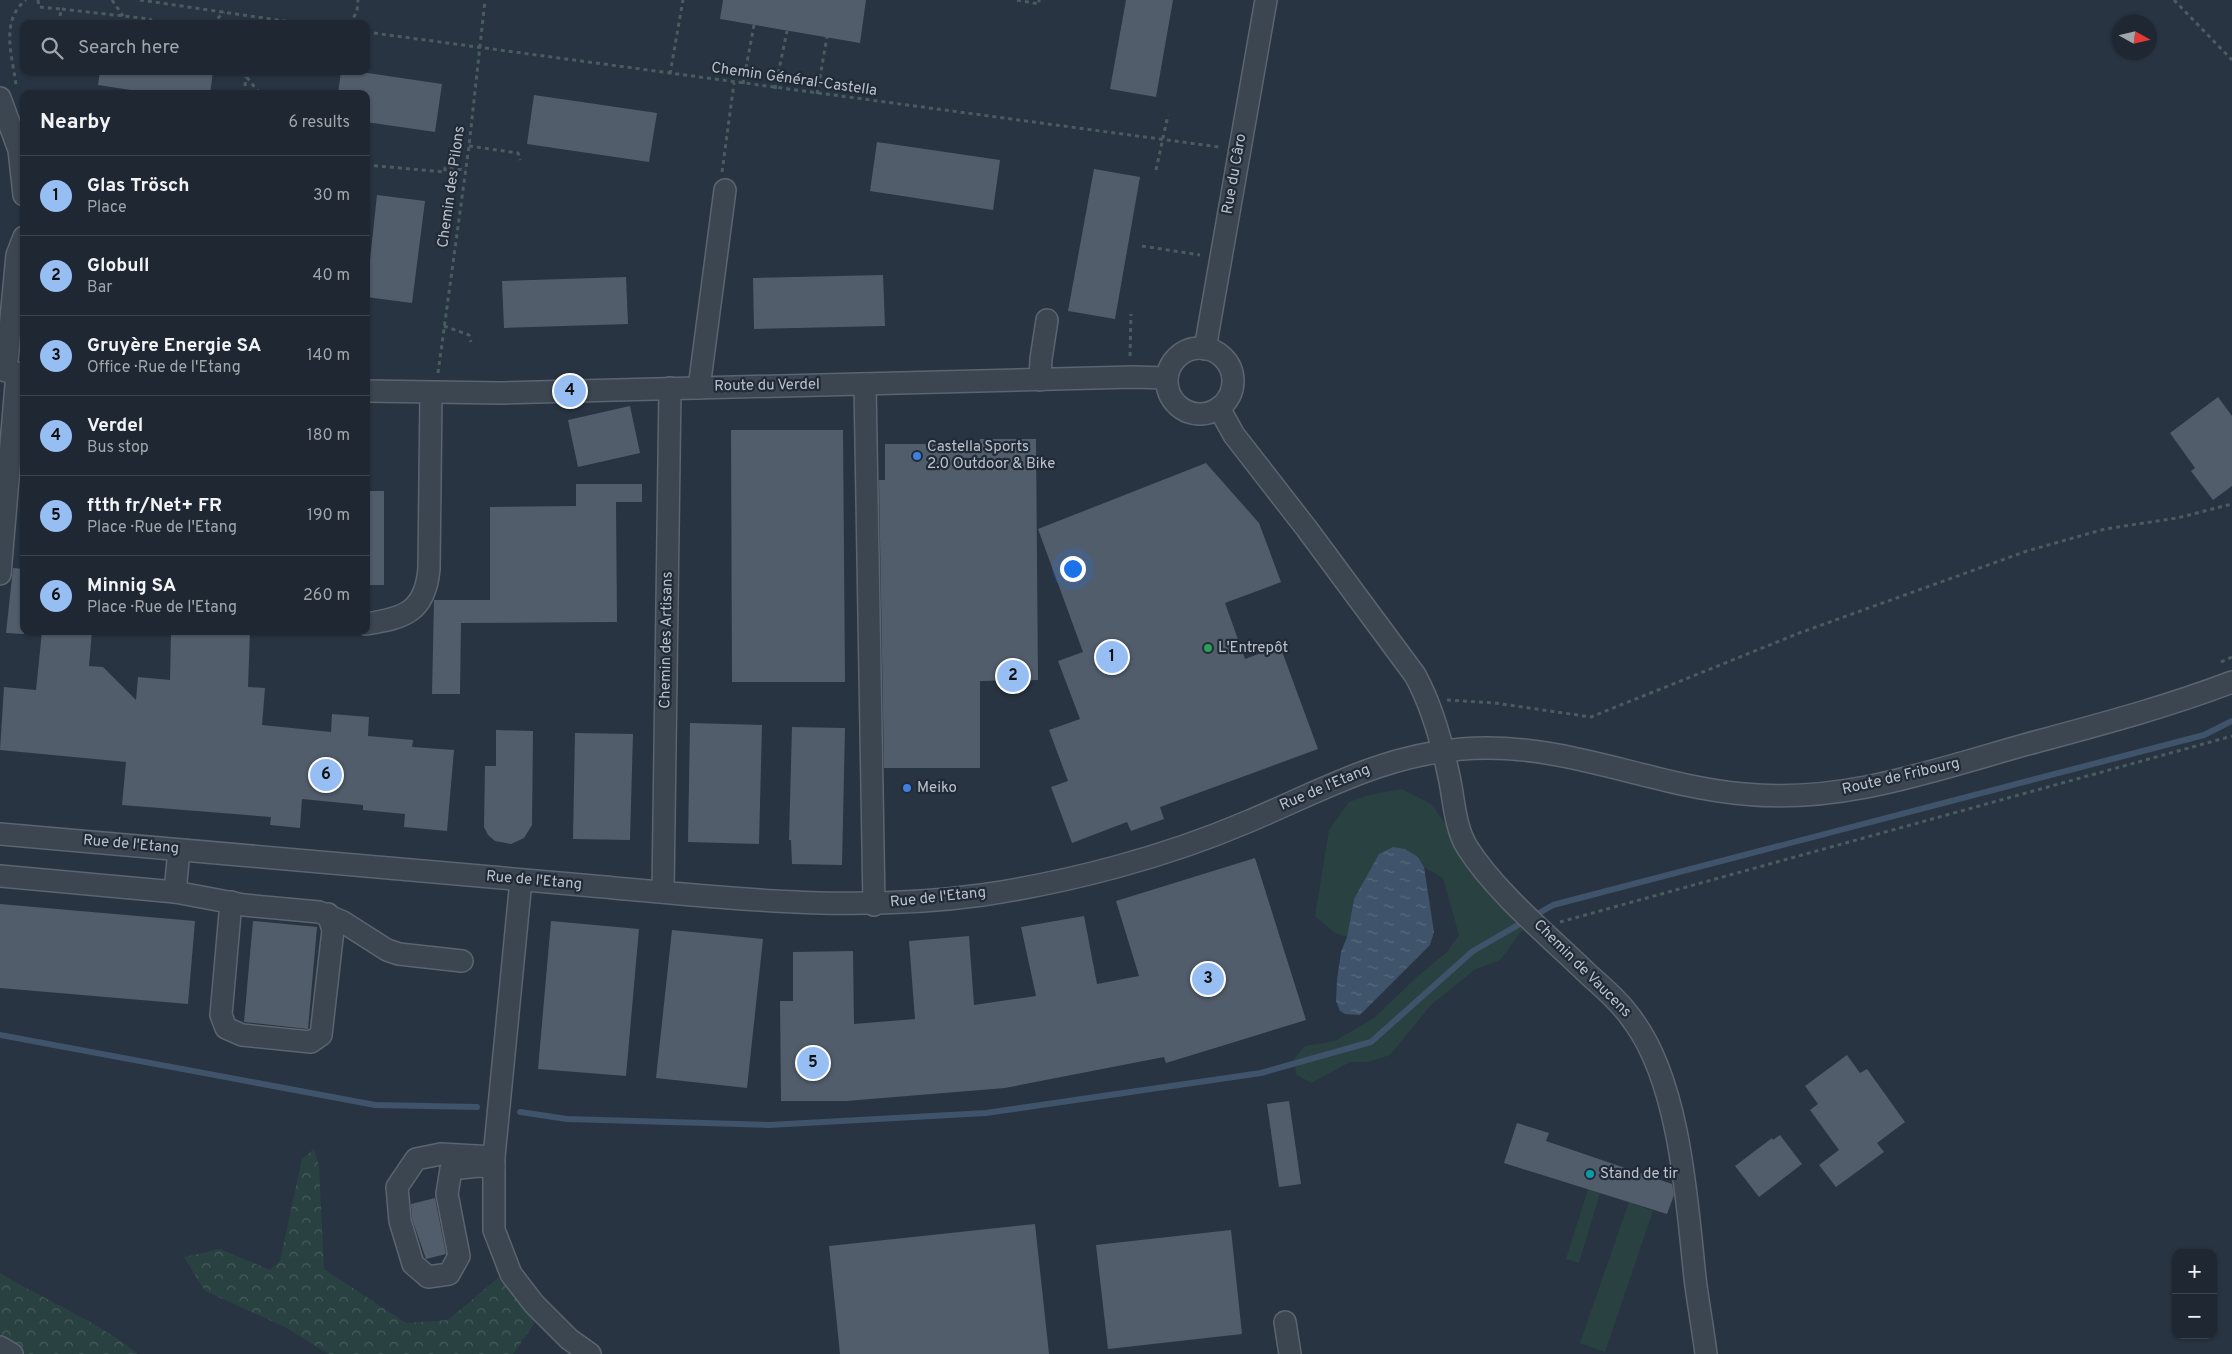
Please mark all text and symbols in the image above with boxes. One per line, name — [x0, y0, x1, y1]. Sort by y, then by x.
north arrow — [2112, 15, 2157, 60]
search box — [20, 20, 370, 75]
icon: search — [38, 34, 66, 62]
text: Search here — [78, 36, 180, 60]
street label: Chemin Général-Castella — [710, 59, 878, 101]
text: Nearby — [40, 109, 111, 136]
text: 6 results — [288, 113, 350, 133]
street label: Chemin des Pilons — [434, 125, 470, 249]
street label: Rue du Câro — [1219, 132, 1251, 216]
text: Glas Trösch — [87, 174, 190, 198]
text: 1 — [53, 186, 59, 206]
text: 30 m — [313, 186, 350, 206]
text: Place — [87, 198, 127, 218]
text: Globull — [87, 254, 150, 278]
text: 2 — [51, 266, 61, 286]
text: 40 m — [312, 266, 350, 286]
text: Bar — [87, 278, 113, 298]
text: Gruyère Energie SA — [87, 334, 261, 358]
text: 3 — [51, 346, 61, 366]
text: 140 m — [307, 346, 350, 366]
text: Office · Rue de l'Etang — [87, 358, 241, 378]
pin: 4 — [554, 372, 586, 410]
street label: Route du Verdel — [714, 376, 820, 396]
text: Verdel — [87, 414, 143, 438]
text: 4 — [51, 426, 61, 446]
text: 180 m — [307, 426, 350, 446]
text: Bus stop — [87, 438, 149, 458]
place label: Castella Sports 2.0 Outdoor & Bike — [927, 438, 1055, 474]
marker: Castella Sports 2.0 Outdoor & Bike — [911, 450, 923, 462]
text: ftth fr/Net+ FR — [87, 494, 222, 518]
text: 5 — [51, 506, 61, 526]
text: 190 m — [307, 506, 350, 526]
text: Place · Rue de l'Etang — [87, 518, 237, 538]
your location — [1060, 556, 1086, 582]
street label: Chemin des Artisans — [656, 571, 678, 709]
text: Minnig SA — [87, 574, 176, 598]
text: 6 — [51, 586, 61, 606]
text: 260 m — [303, 586, 350, 606]
text: Place · Rue de l'Etang — [87, 598, 237, 618]
pin: 1 — [1096, 638, 1128, 676]
place label: L'Entrepôt — [1218, 639, 1288, 658]
marker: L'Entrepôt — [1202, 642, 1214, 654]
pin: 2 — [997, 657, 1029, 695]
street label: Route de Fribourg — [1840, 754, 1962, 800]
pin: 6 — [310, 756, 342, 794]
street label: Rue de l'Etang — [1277, 760, 1373, 816]
place label: Meiko — [917, 779, 957, 798]
marker: Meiko — [901, 782, 913, 794]
street label: Rue de l'Etang — [82, 831, 180, 859]
street label: Rue de l'Etang — [485, 867, 583, 895]
street label: Rue de l'Etang — [889, 884, 987, 912]
street label: Chemin de Vaucens — [1529, 916, 1635, 1022]
pin: 3 — [1192, 960, 1224, 998]
pin: 5 — [797, 1044, 829, 1082]
place label: Stand de tir — [1600, 1165, 1678, 1184]
marker: Stand de tir — [1584, 1168, 1596, 1180]
map controls — [2172, 1249, 2217, 1339]
button: + — [2172, 1249, 2217, 1294]
button: − — [2172, 1294, 2217, 1339]

